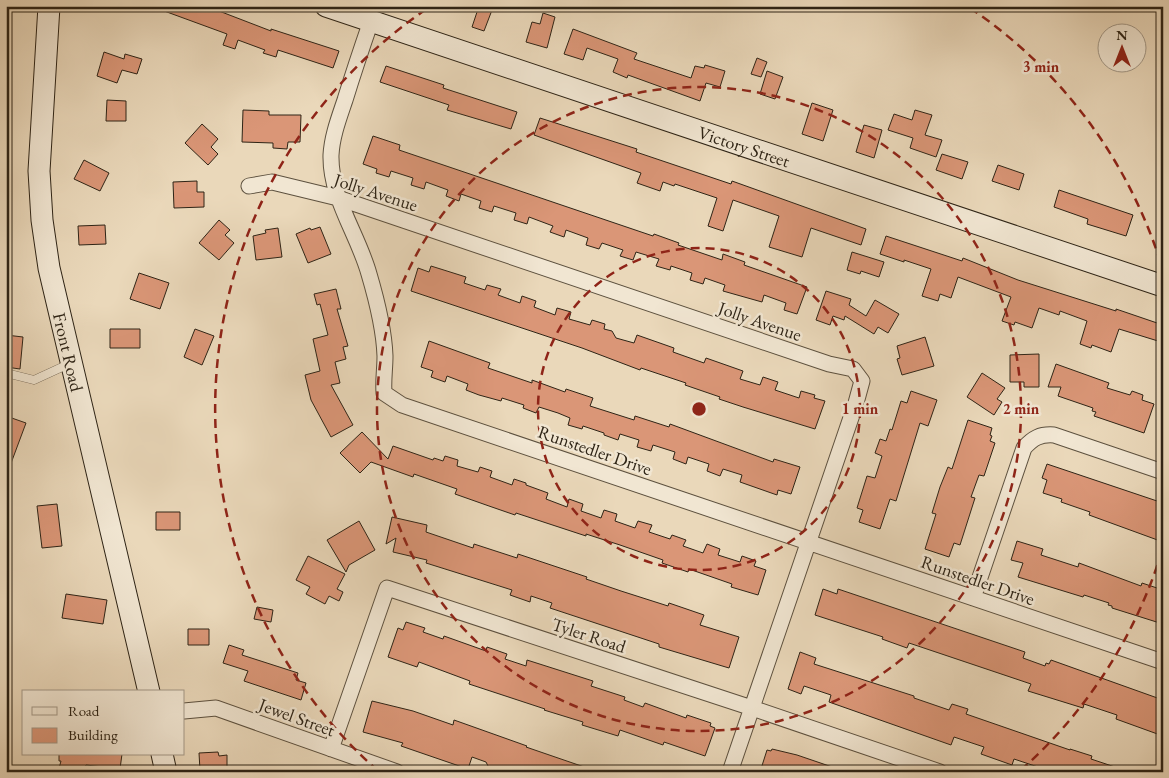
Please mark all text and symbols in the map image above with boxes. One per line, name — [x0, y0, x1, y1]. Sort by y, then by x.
north arrow — [1096, 22, 1146, 72]
text: N — [1116, 26, 1128, 44]
text: 3 min — [1023, 57, 1060, 76]
street label: Victory Street — [695, 120, 793, 172]
street label: Jolly Avenue — [329, 167, 421, 216]
street label: Jolly Avenue — [713, 295, 805, 346]
street label: Front Road — [48, 310, 89, 395]
text: 1 min — [842, 399, 879, 418]
text: 2 min — [1003, 399, 1040, 418]
centre of rings — [690, 400, 708, 418]
street label: Runstedler Drive — [535, 420, 655, 480]
street label: Runstedler Drive — [918, 550, 1038, 610]
street label: Tyler Road — [549, 612, 630, 658]
legend — [22, 690, 185, 756]
street label: Jewel Street — [254, 692, 339, 742]
text: Road — [68, 701, 100, 720]
text: Building — [68, 725, 118, 744]

